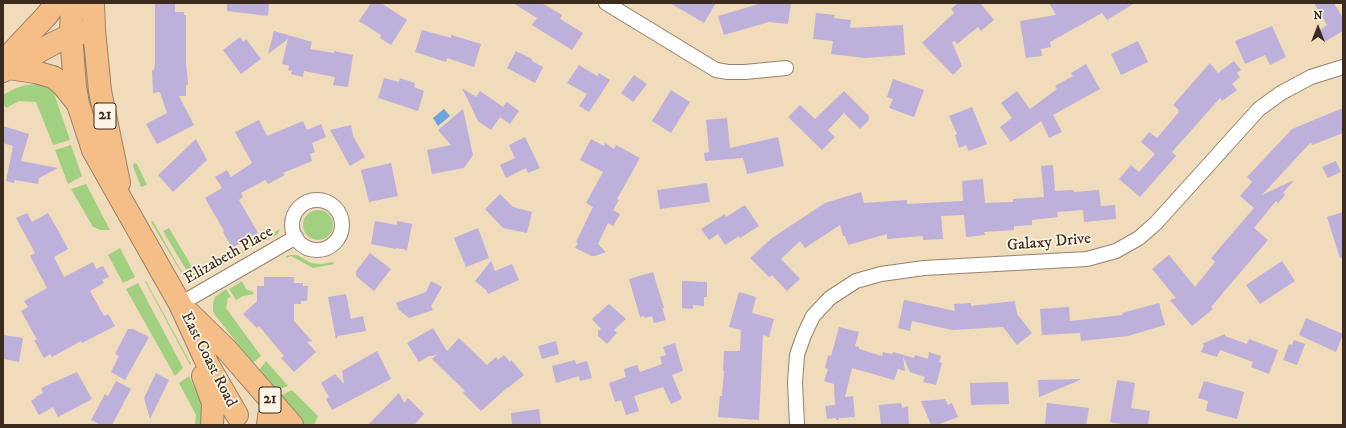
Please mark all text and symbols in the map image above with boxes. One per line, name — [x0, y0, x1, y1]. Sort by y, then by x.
north arrow — [1298, 8, 1338, 48]
text: N — [1313, 9, 1323, 23]
road number: 21 — [94, 103, 116, 129]
street label: Elizabeth Place — [181, 223, 277, 289]
street label: Galaxy Drive — [1006, 230, 1092, 256]
street label: East Coast Road — [176, 309, 240, 411]
road number: 21 — [259, 387, 281, 413]

